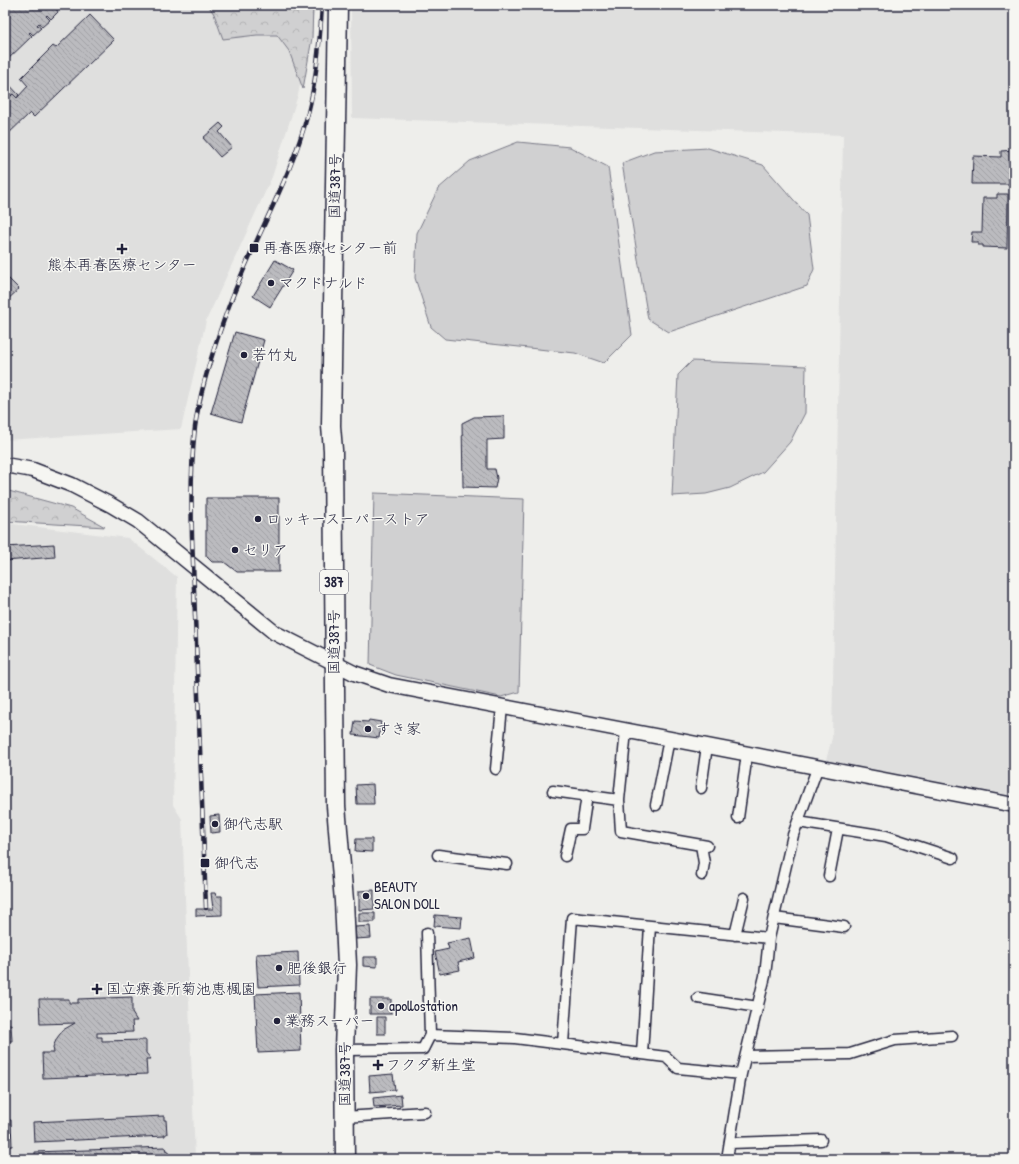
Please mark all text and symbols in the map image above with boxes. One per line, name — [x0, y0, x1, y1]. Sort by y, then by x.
street label: 国道387号 — [323, 153, 346, 219]
place label: 再春医療センター前 — [263, 237, 397, 258]
marker: 再春医療センター前 — [248, 242, 260, 254]
marker: 熊本再春医療センター — [116, 243, 128, 255]
place label: 熊本再春医療センター — [47, 254, 197, 275]
place label: マクドナルド — [279, 272, 368, 293]
marker: マクドナルド — [266, 278, 276, 288]
place label: 若竹丸 — [252, 344, 297, 365]
marker: 若竹丸 — [239, 350, 249, 360]
place label: ロッキースーパーストア — [266, 508, 430, 529]
marker: ロッキースーパーストア — [253, 514, 263, 524]
place label: セリア — [243, 539, 288, 560]
marker: セリア — [230, 545, 240, 555]
road number: 387 — [320, 570, 348, 594]
street label: 国道387号 — [323, 609, 344, 675]
place label: すき家 — [376, 718, 421, 739]
marker: すき家 — [363, 724, 373, 734]
place label: 御代志駅 — [223, 813, 283, 834]
marker: 御代志駅 — [210, 819, 220, 829]
place label: 御代志 — [214, 852, 259, 873]
marker: 御代志 — [199, 857, 211, 869]
place label: BEAUTY SALON DOLL — [374, 876, 441, 914]
marker: BEAUTY SALON DOLL — [361, 891, 371, 901]
place label: 肥後銀行 — [287, 957, 347, 978]
marker: 肥後銀行 — [274, 963, 284, 973]
place label: 国立療養所菊池恵楓園 — [106, 978, 256, 999]
marker: 国立療養所菊池恵楓園 — [91, 983, 103, 995]
place label: apollostation — [389, 995, 458, 1016]
marker: apollostation — [376, 1001, 386, 1011]
place label: 業務スーパー — [285, 1010, 374, 1031]
marker: 業務スーパー — [272, 1016, 282, 1026]
street label: 国道387号 — [334, 1041, 355, 1107]
place label: フクダ新生堂 — [386, 1054, 476, 1075]
marker: フクダ新生堂 — [373, 1060, 383, 1070]

